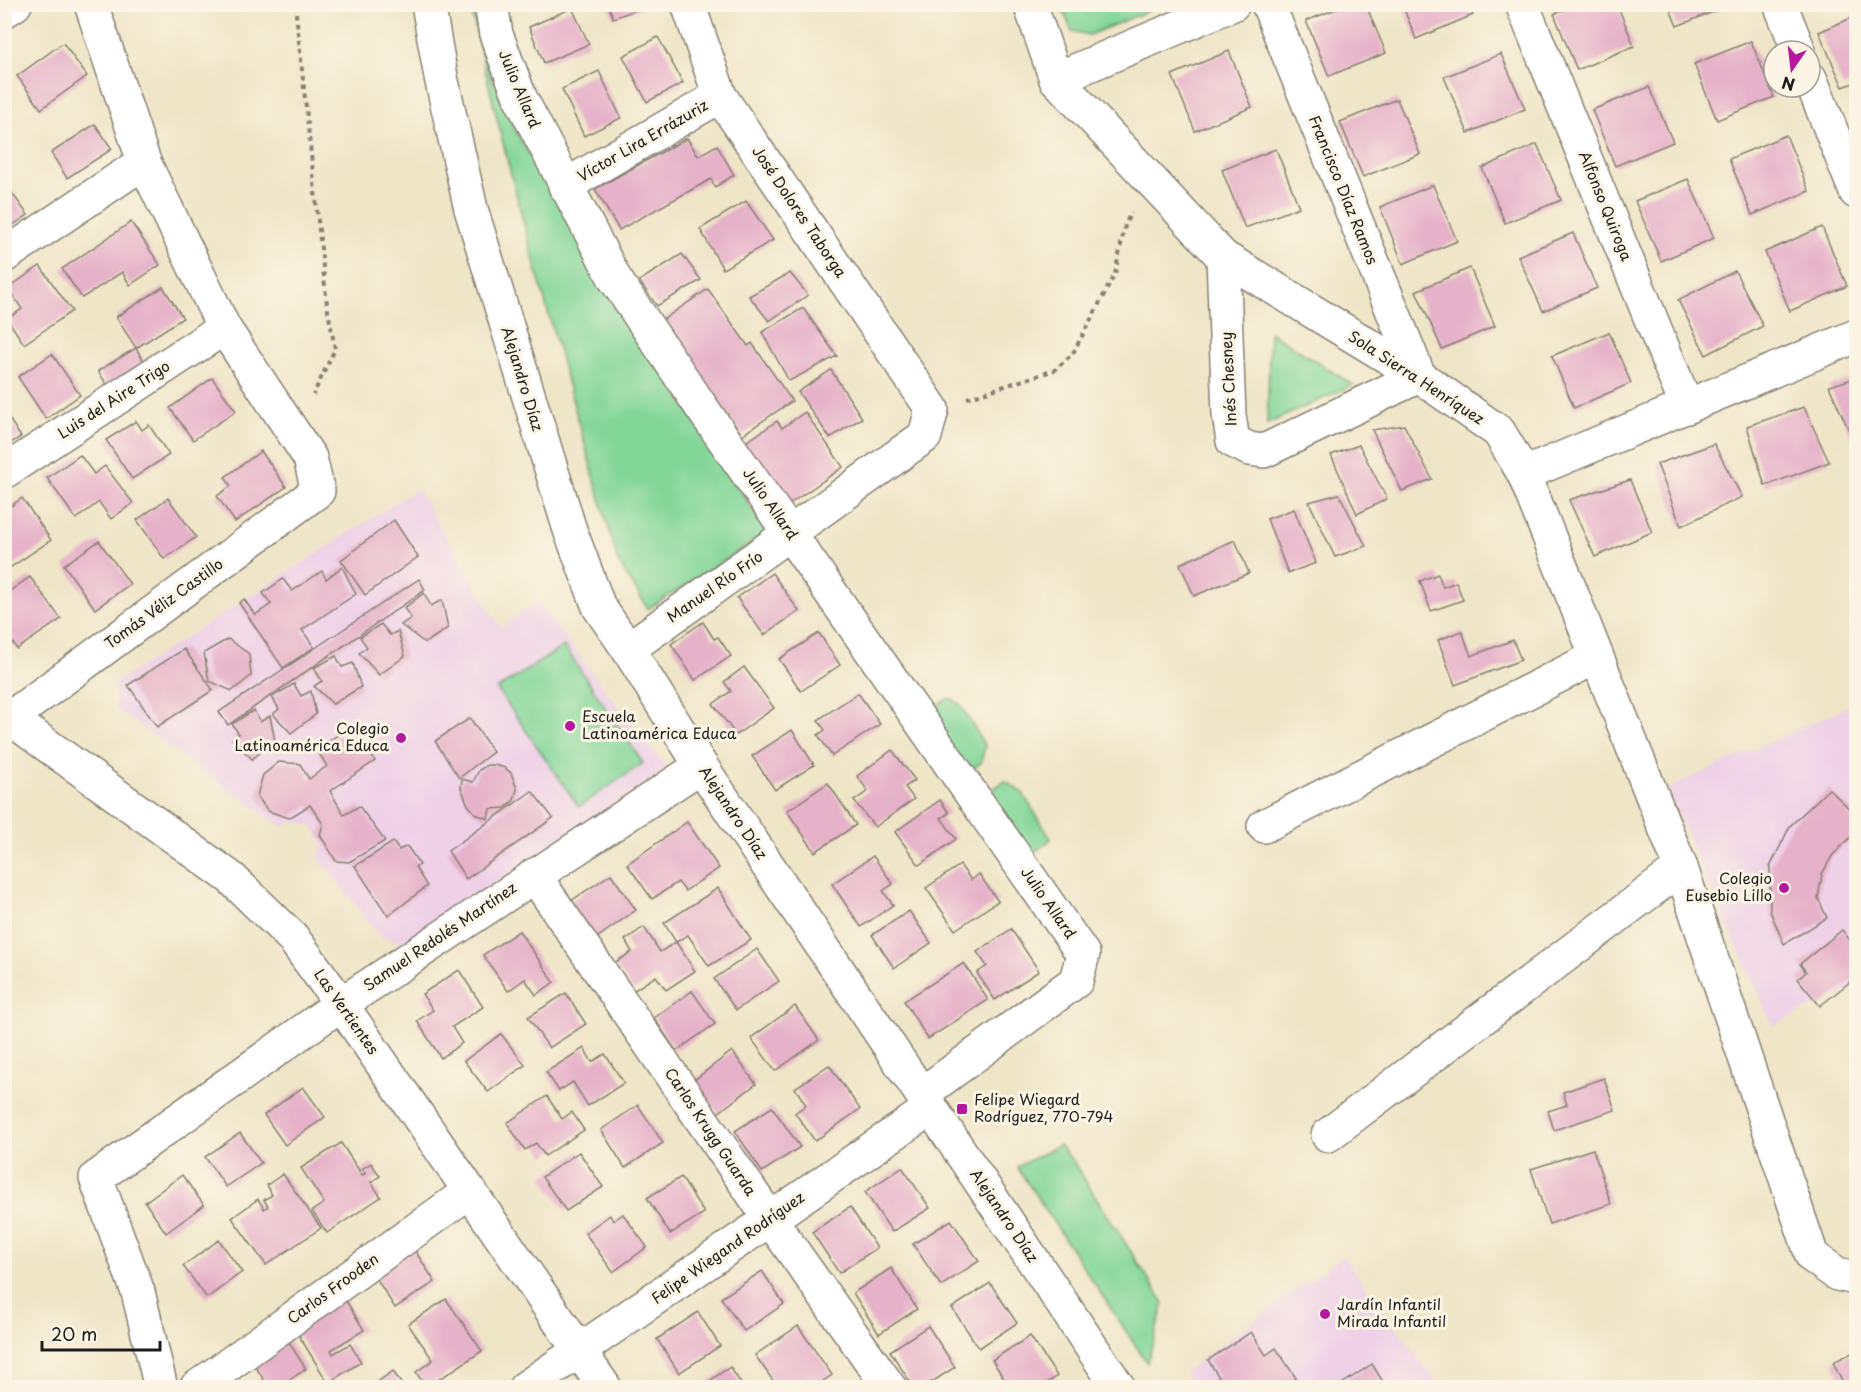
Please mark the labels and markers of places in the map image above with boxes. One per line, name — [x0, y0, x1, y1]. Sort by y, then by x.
place label: Escuela Latinoamérica Educa — [582, 704, 737, 744]
place label: Colegio Latinoamérica Educa — [235, 716, 390, 756]
marker: Escuela Latinoamérica Educa — [563, 719, 577, 733]
marker: Colegio Latinoamérica Educa — [394, 731, 408, 745]
place label: Colegio Eusebio Lillo — [1686, 866, 1772, 906]
marker: Colegio Eusebio Lillo — [1777, 881, 1791, 895]
place label: Felipe Wiegard Rodríguez, 770-794 — [974, 1087, 1114, 1127]
marker: Felipe Wiegard Rodríguez, 770-794 — [955, 1102, 969, 1116]
place label: Jardín Infantil Mirada Infantil — [1337, 1292, 1446, 1332]
marker: Jardín Infantil Mirada Infantil — [1318, 1307, 1332, 1321]

